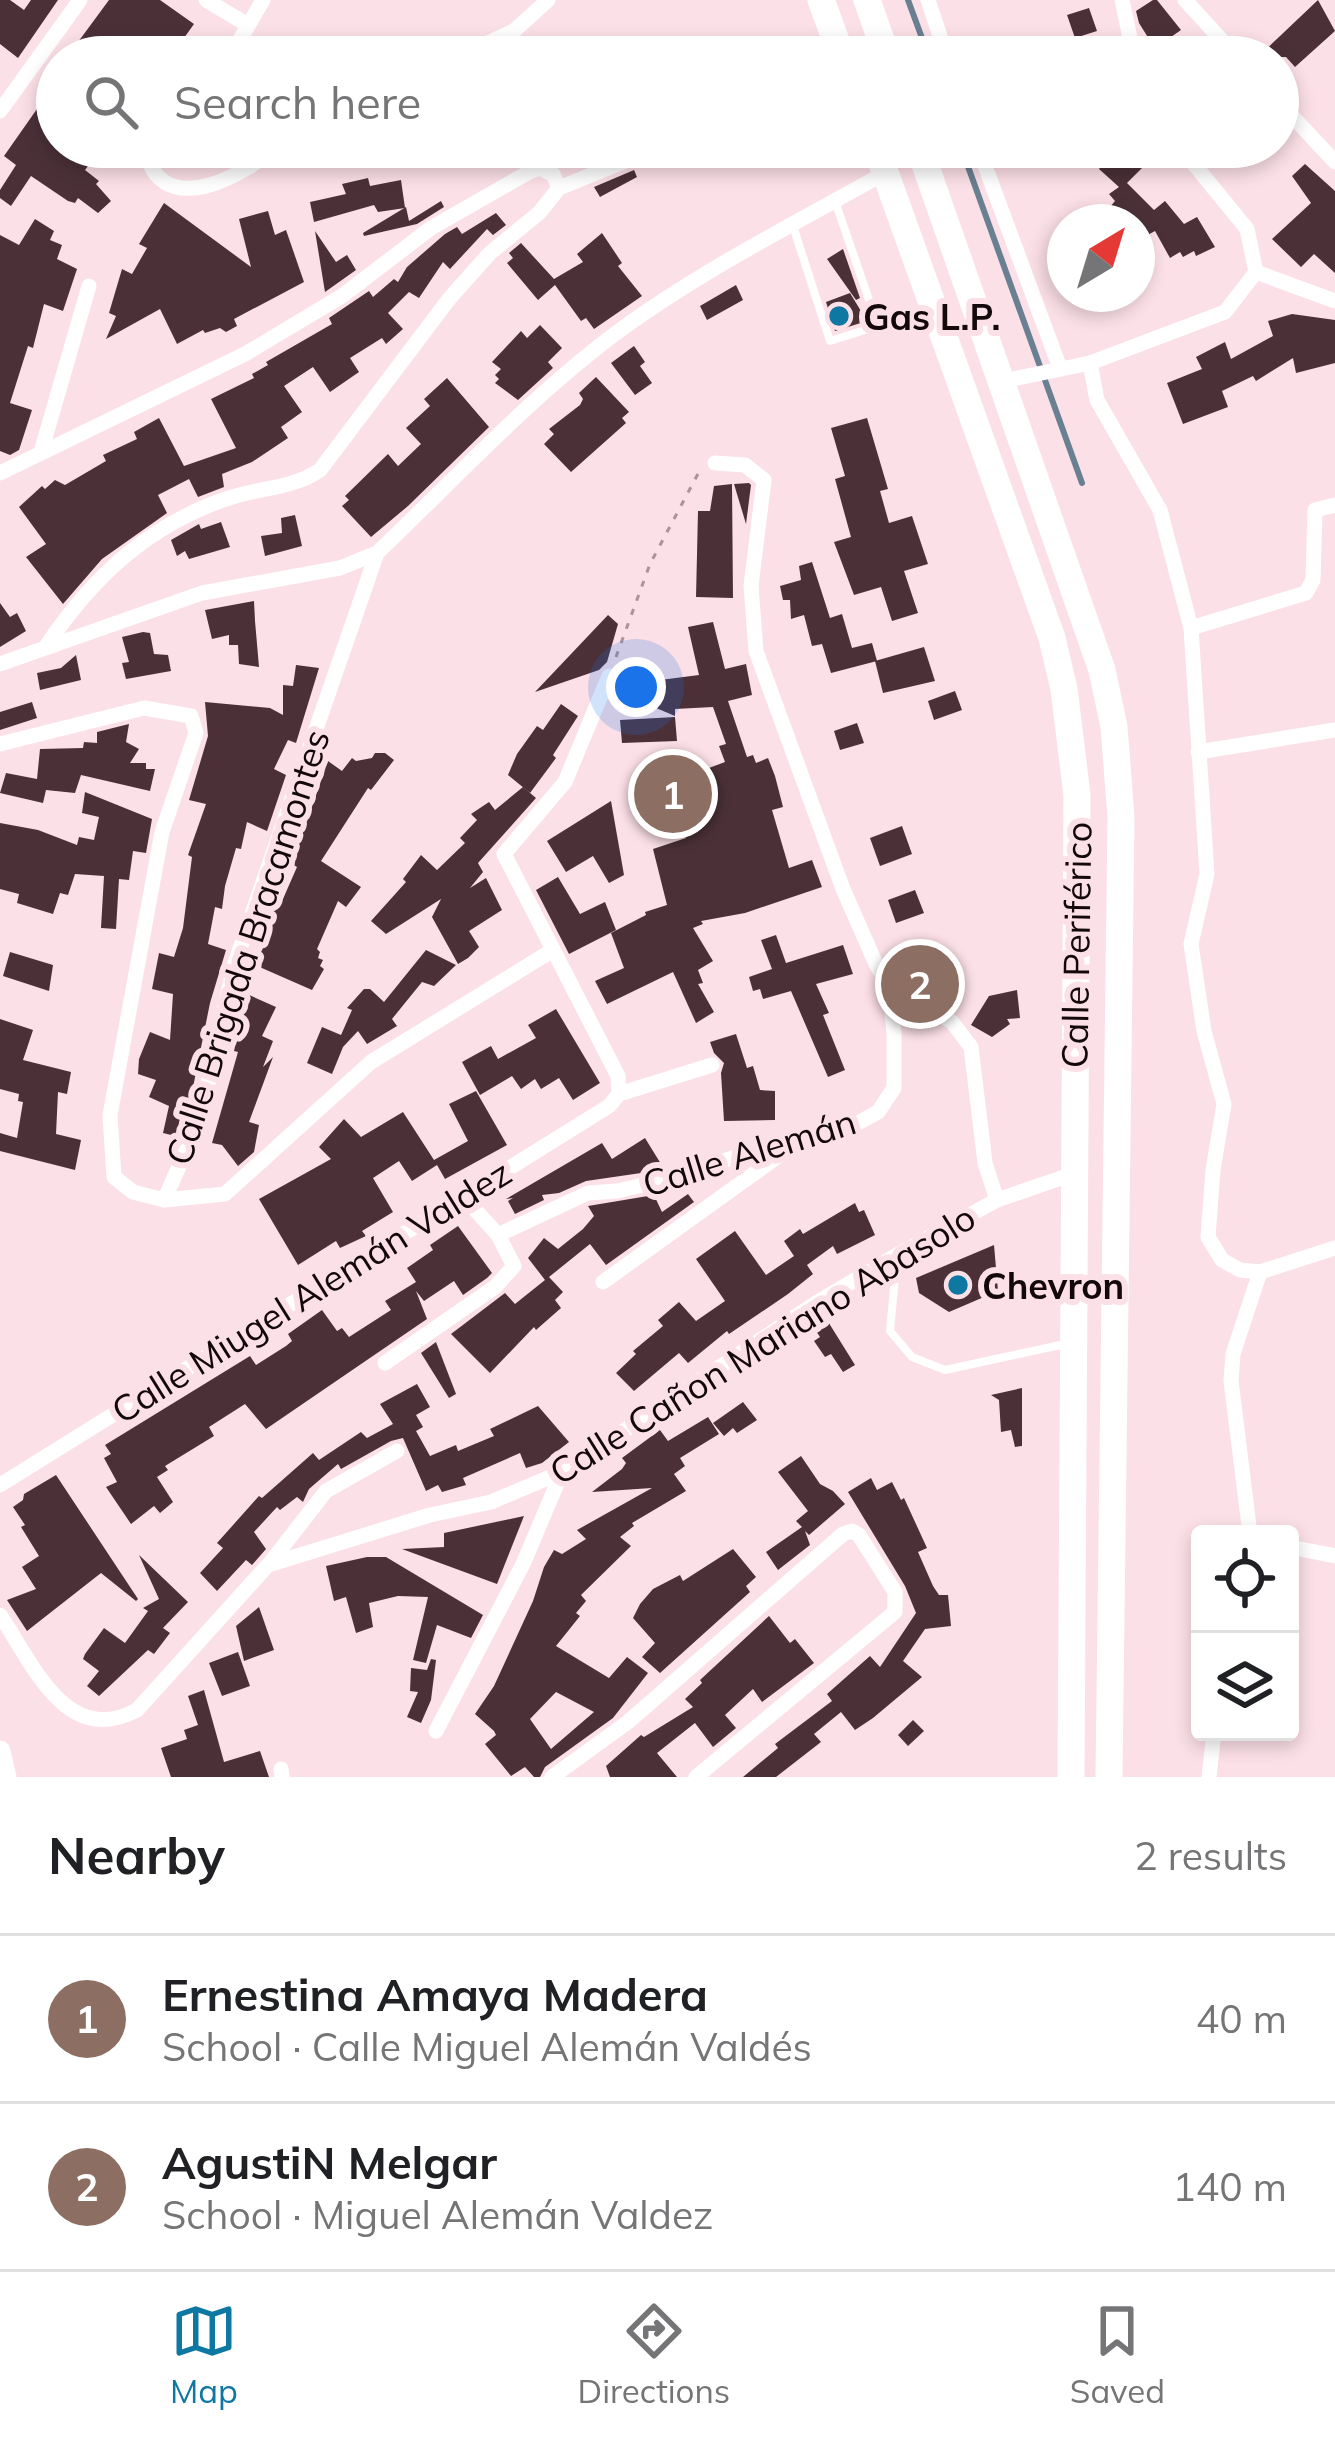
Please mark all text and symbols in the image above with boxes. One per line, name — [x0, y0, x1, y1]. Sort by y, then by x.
search box — [36, 36, 1299, 168]
icon: search — [78, 69, 144, 135]
text: Search here — [174, 74, 421, 130]
north arrow — [1047, 204, 1155, 312]
place label: Gas L.P. — [863, 294, 1000, 339]
marker: Gas L.P. — [826, 303, 852, 329]
your location — [606, 657, 666, 717]
street label: Calle Brigada Bracamontes — [155, 724, 339, 1170]
pin: 1 — [634, 749, 712, 839]
street label: Calle Periférico — [1051, 821, 1101, 1069]
pin: 2 — [881, 939, 959, 1029]
street label: Calle Alemán — [637, 1098, 861, 1206]
street label: Calle Miugel Alemán Valdez — [103, 1149, 519, 1433]
street label: Calle Cañon Mariano Abasolo — [541, 1194, 983, 1494]
place label: Chevron — [982, 1263, 1124, 1308]
marker: Chevron — [945, 1272, 971, 1298]
map controls — [1191, 1525, 1299, 1741]
button: locate — [1191, 1525, 1299, 1633]
button: layers — [1191, 1633, 1299, 1741]
text: Nearby — [48, 1823, 225, 1887]
text: 2 results — [1134, 1831, 1287, 1880]
text: Ernestina Amaya Madera — [162, 1966, 708, 2022]
text: 1 — [75, 1994, 99, 2043]
text: 40 m — [1196, 1994, 1287, 2043]
text: School · Calle Miguel Alemán Valdés — [162, 2022, 812, 2071]
text: AgustiN Melgar — [162, 2134, 497, 2190]
text: 2 — [75, 2162, 99, 2211]
text: 140 m — [1172, 2162, 1287, 2211]
text: School · Miguel Alemán Valdez — [162, 2190, 713, 2239]
tab: Map — [170, 2298, 238, 2411]
tab: Directions — [578, 2298, 730, 2411]
tab: Saved — [1070, 2298, 1165, 2411]

